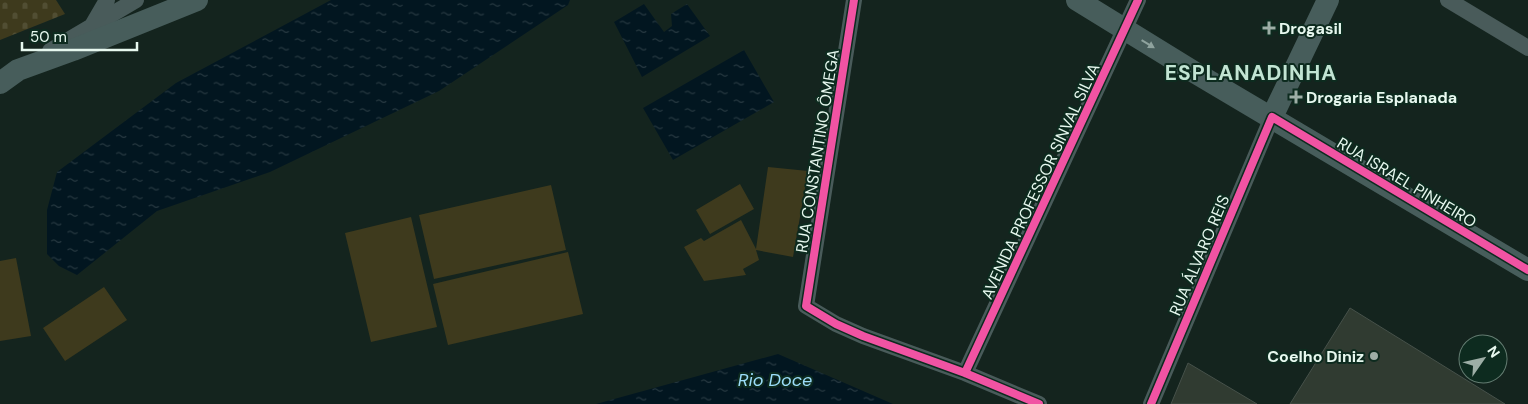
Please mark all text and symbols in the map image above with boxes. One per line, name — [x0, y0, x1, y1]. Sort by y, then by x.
place label: Drogasil — [1279, 18, 1342, 39]
scale bar — [22, 20, 138, 52]
marker: Drogasil — [1263, 22, 1275, 34]
text: 50 m — [30, 27, 67, 47]
one-way arrow — [1141, 39, 1155, 48]
street label: RUA CONSTANTINO ÔMEGA — [791, 47, 844, 254]
district label: ESPLANADINHA — [1165, 59, 1337, 87]
street label: AVENIDA PROFESSOR SINVAL SILVA — [976, 60, 1105, 303]
place label: Drogaria Esplanada — [1306, 87, 1457, 108]
marker: Drogaria Esplanada — [1290, 91, 1302, 103]
street label: RUA ISRAEL PINHEIRO — [1333, 133, 1480, 232]
street label: RUA ÁLVARO REIS — [1165, 192, 1234, 319]
north arrow — [1458, 334, 1508, 384]
text: N — [1483, 342, 1504, 361]
place label: Coelho Diniz — [1267, 346, 1364, 367]
marker: Coelho Diniz — [1368, 350, 1380, 362]
water label: Rio Doce — [738, 368, 812, 392]

